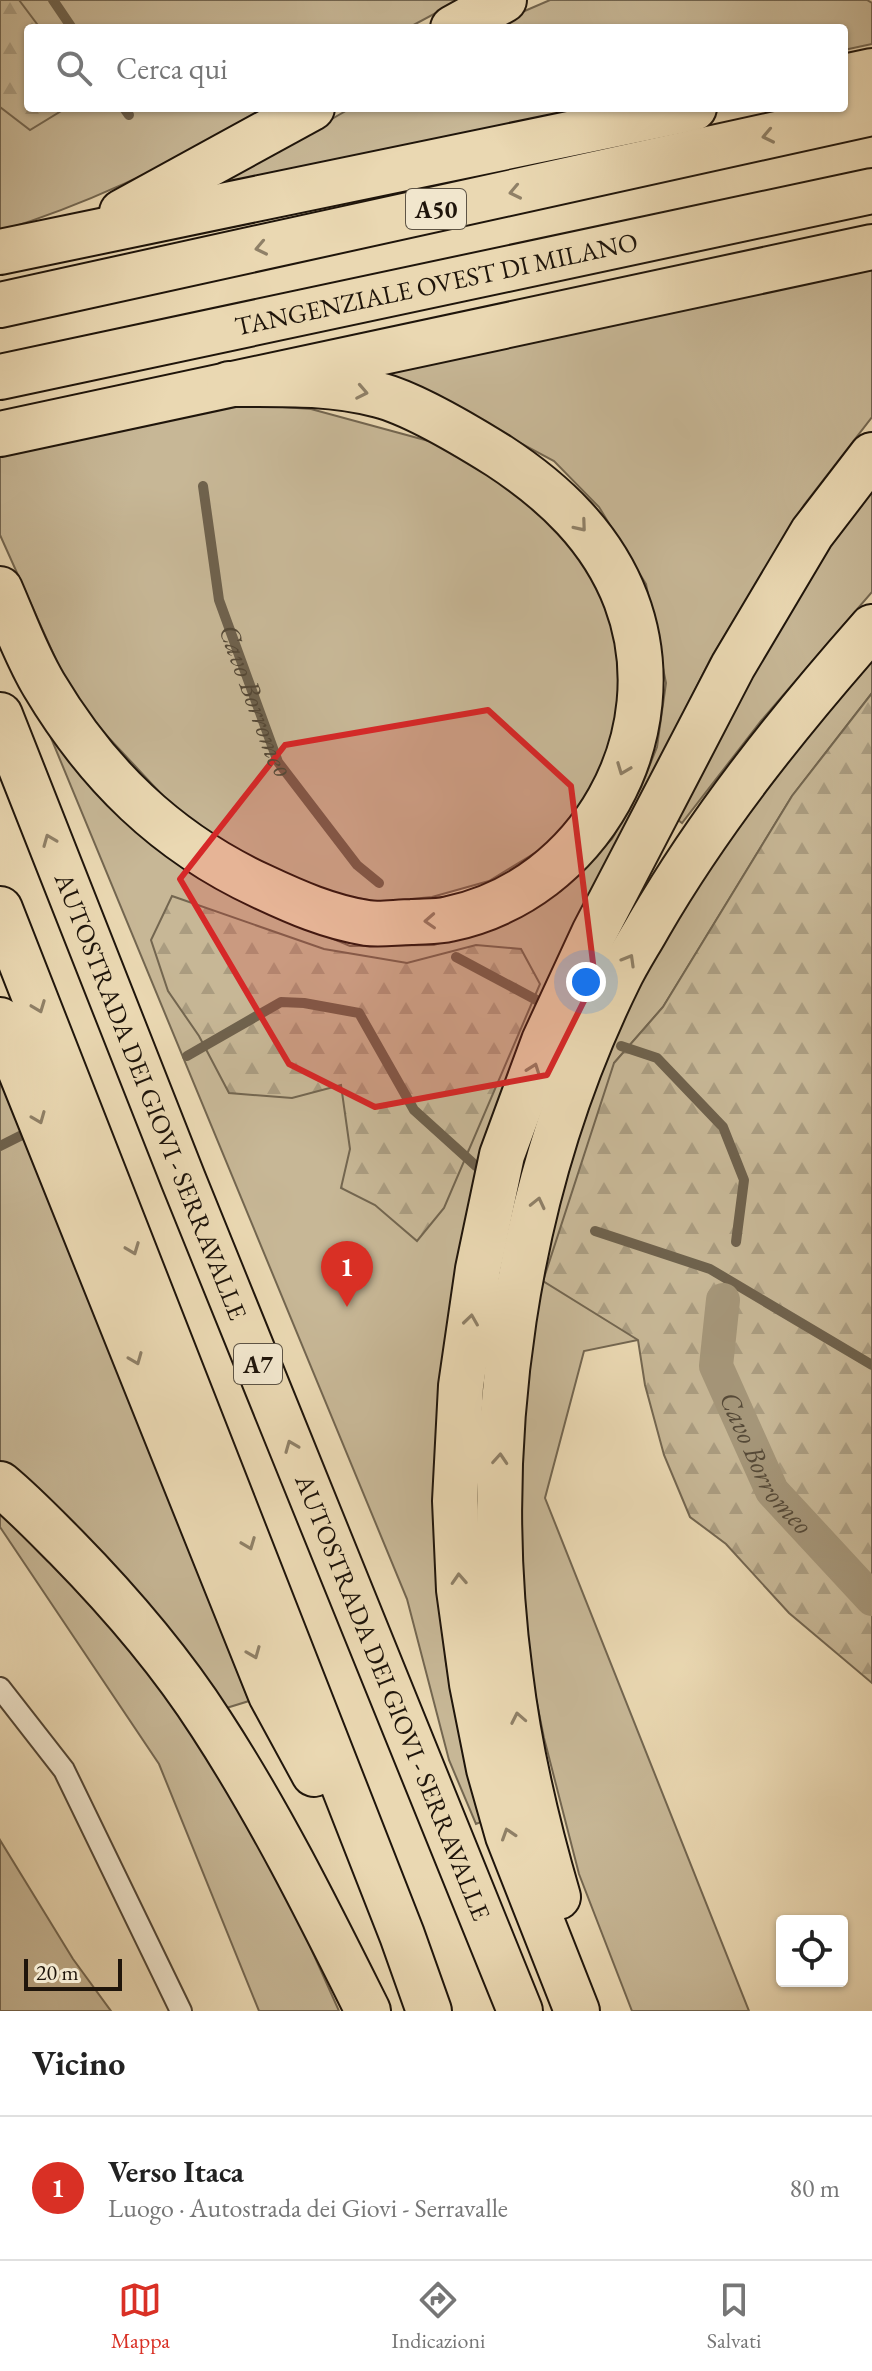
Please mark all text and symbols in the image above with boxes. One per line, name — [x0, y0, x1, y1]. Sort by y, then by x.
search box — [24, 24, 848, 112]
icon: search — [52, 46, 96, 90]
text: Cerca qui — [116, 49, 228, 88]
one-way arrow — [762, 127, 776, 144]
one-way arrow — [508, 183, 522, 200]
road number: A50 — [406, 189, 466, 229]
street label: TANGENZIALE OVEST DI MILANO — [232, 224, 641, 343]
one-way arrow — [254, 239, 268, 256]
one-way arrow — [356, 382, 369, 399]
one-way arrow — [571, 516, 586, 531]
water label: Cavo Borromeo — [211, 619, 301, 785]
one-way arrow — [616, 761, 633, 775]
one-way arrow — [42, 834, 59, 848]
street label: AUTOSTRADA DEI GIOVI - SERRAVALLE — [46, 867, 255, 1325]
one-way arrow — [423, 912, 436, 929]
one-way arrow — [619, 954, 635, 969]
your location — [566, 962, 606, 1002]
one-way arrow — [29, 999, 46, 1013]
one-way arrow — [524, 1063, 541, 1077]
one-way arrow — [30, 1110, 46, 1124]
one-way arrow — [529, 1196, 546, 1210]
pin: 1 — [321, 1241, 373, 1307]
one-way arrow — [124, 1242, 140, 1256]
one-way arrow — [462, 1313, 479, 1327]
road number: A7 — [234, 1344, 282, 1384]
one-way arrow — [126, 1351, 143, 1365]
water label: Cavo Borromeo — [712, 1386, 821, 1542]
one-way arrow — [284, 1440, 301, 1454]
one-way arrow — [491, 1452, 508, 1465]
street label: AUTOSTRADA DEI GIOVI - SERRAVALLE — [287, 1468, 499, 1926]
one-way arrow — [239, 1536, 256, 1550]
one-way arrow — [450, 1572, 467, 1585]
one-way arrow — [244, 1645, 261, 1659]
one-way arrow — [510, 1711, 527, 1725]
one-way arrow — [501, 1828, 517, 1841]
map controls — [776, 1915, 848, 1987]
button: locate — [776, 1915, 848, 1987]
scale bar — [24, 1955, 122, 1991]
text: 20 m — [36, 1958, 79, 1987]
text: Vicino — [32, 2041, 125, 2085]
text: Verso Itaca — [108, 2152, 244, 2191]
text: 1 — [51, 2171, 65, 2205]
text: 80 m — [790, 2171, 840, 2205]
text: Luogo · Autostrada dei Giovi - Serravalle — [108, 2191, 508, 2225]
tab: Mappa — [111, 2278, 170, 2355]
tab: Indicazioni — [391, 2278, 485, 2355]
tab: Salvati — [707, 2278, 761, 2355]

